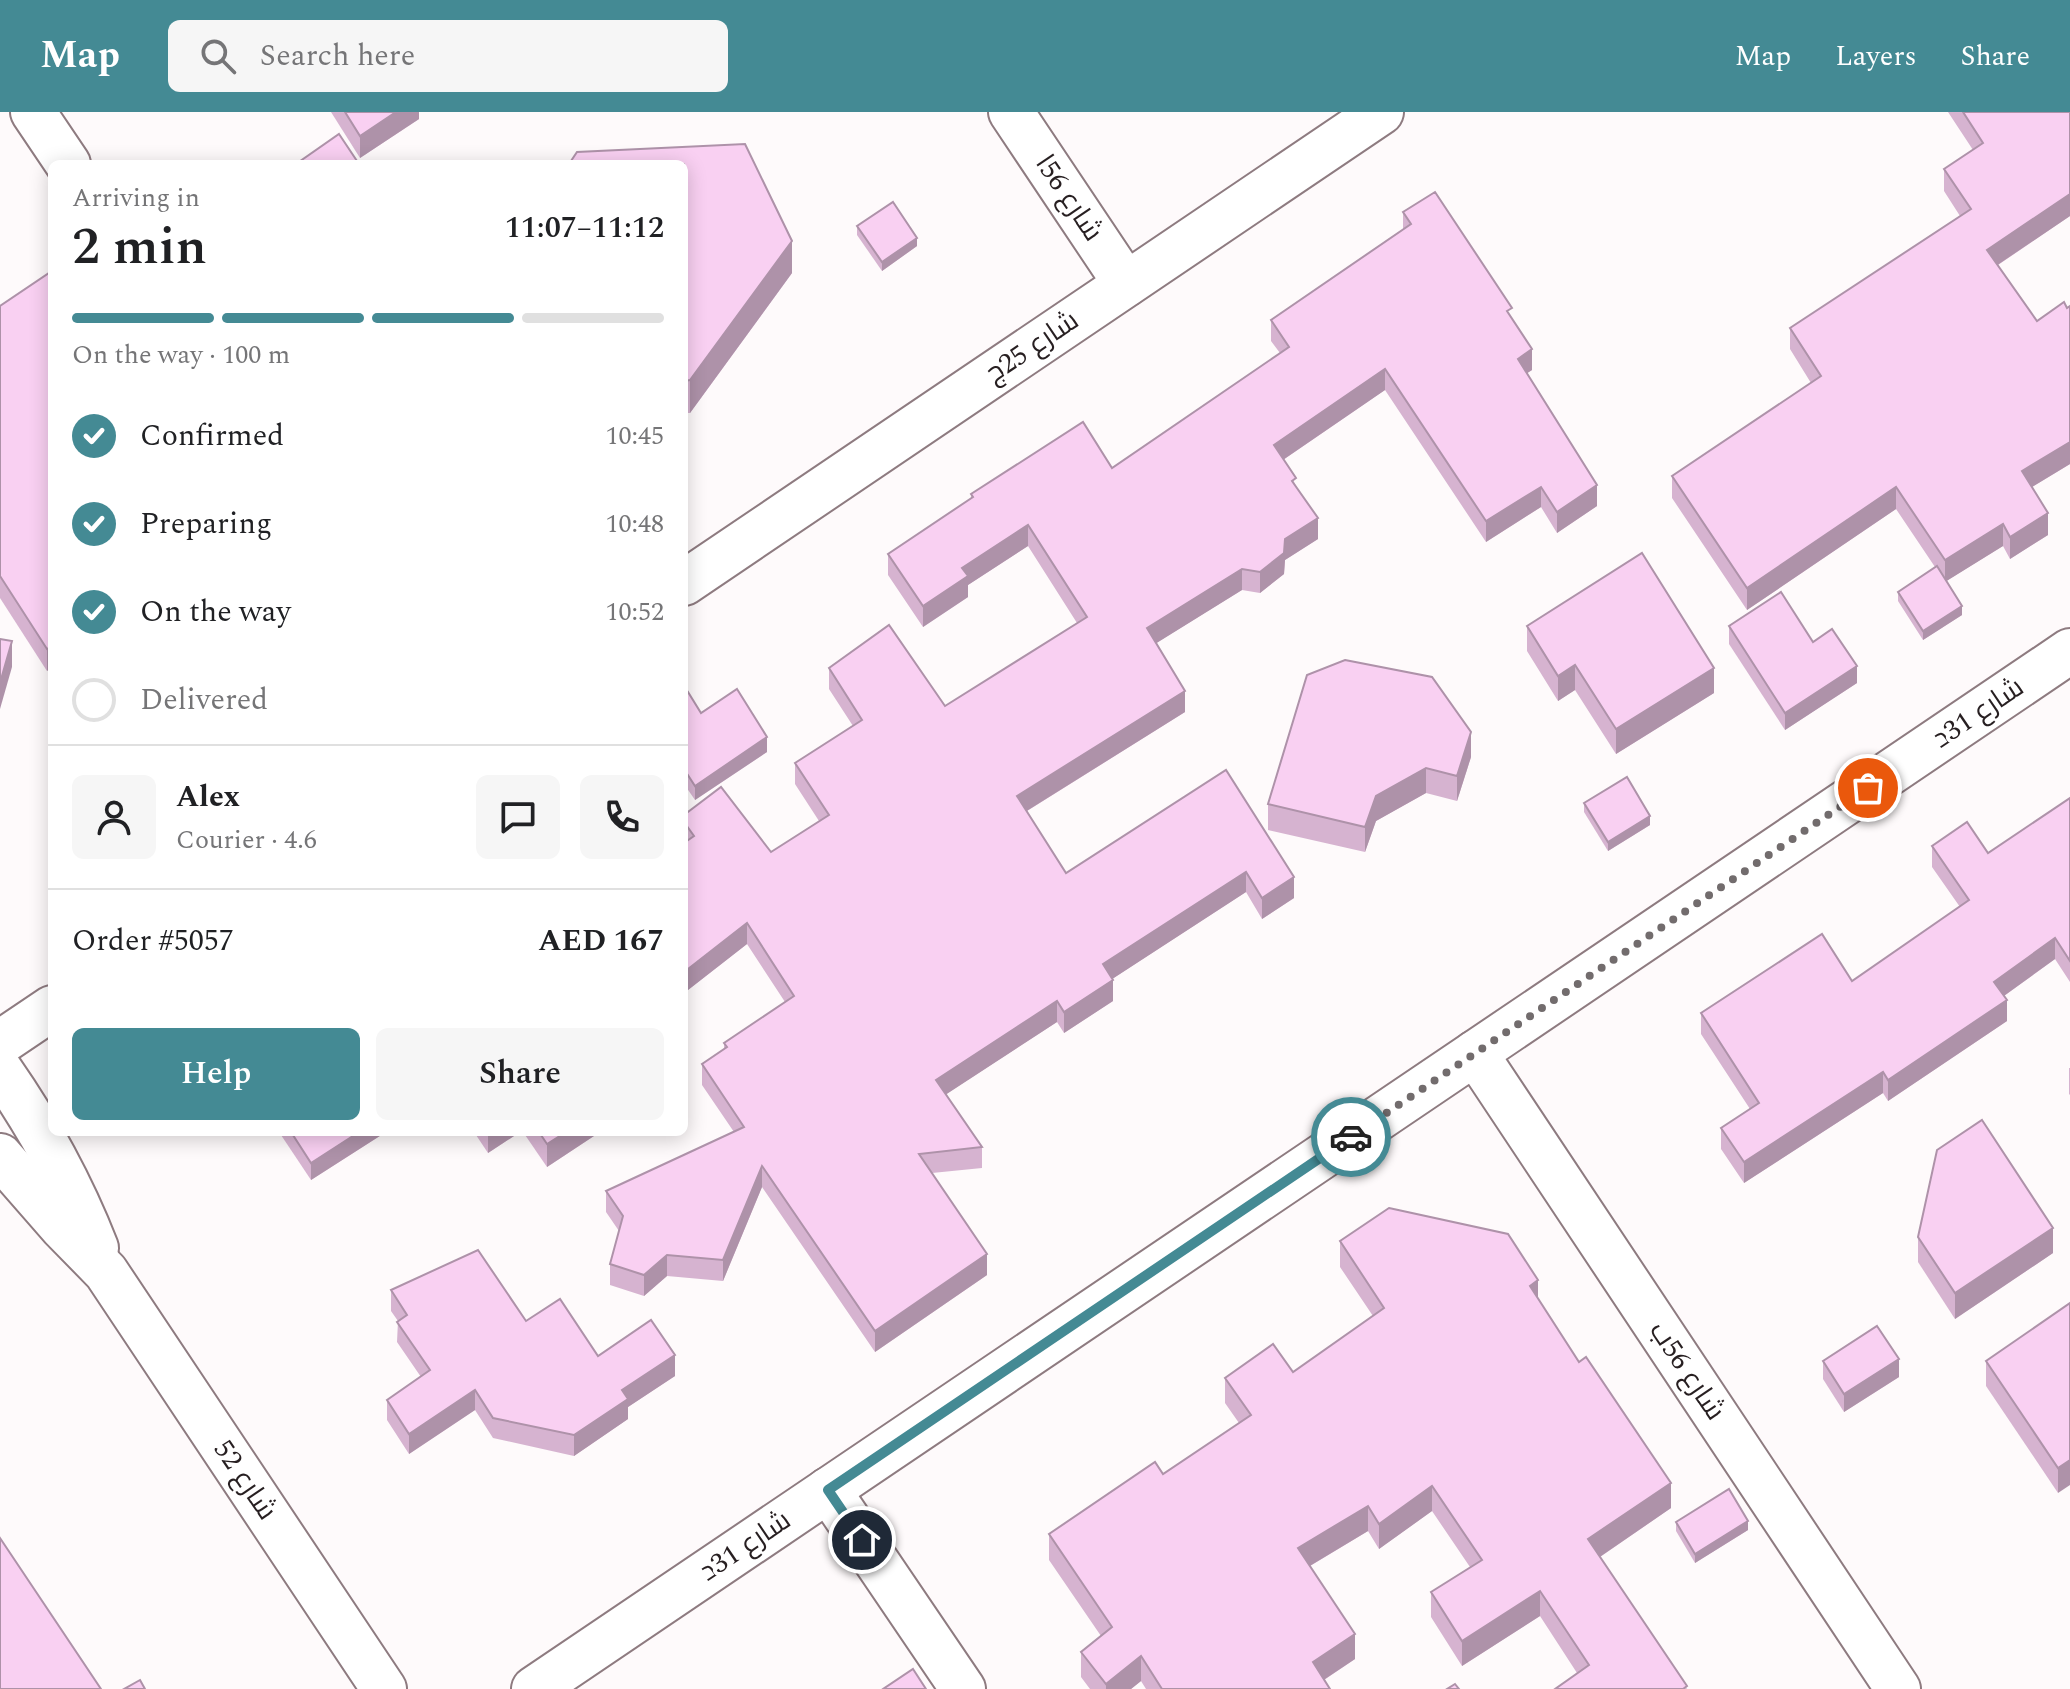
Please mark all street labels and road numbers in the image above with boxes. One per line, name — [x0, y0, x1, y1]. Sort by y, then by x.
street label: شارع 56ا — [1024, 146, 1114, 250]
street label: شارع 25ج — [976, 300, 1088, 394]
street label: شارع 31د — [1923, 666, 2033, 760]
street label: شارع 56ب — [1638, 1313, 1736, 1429]
street label: شارع 52 — [202, 1431, 288, 1529]
street label: شارع 31د — [690, 1499, 800, 1593]

